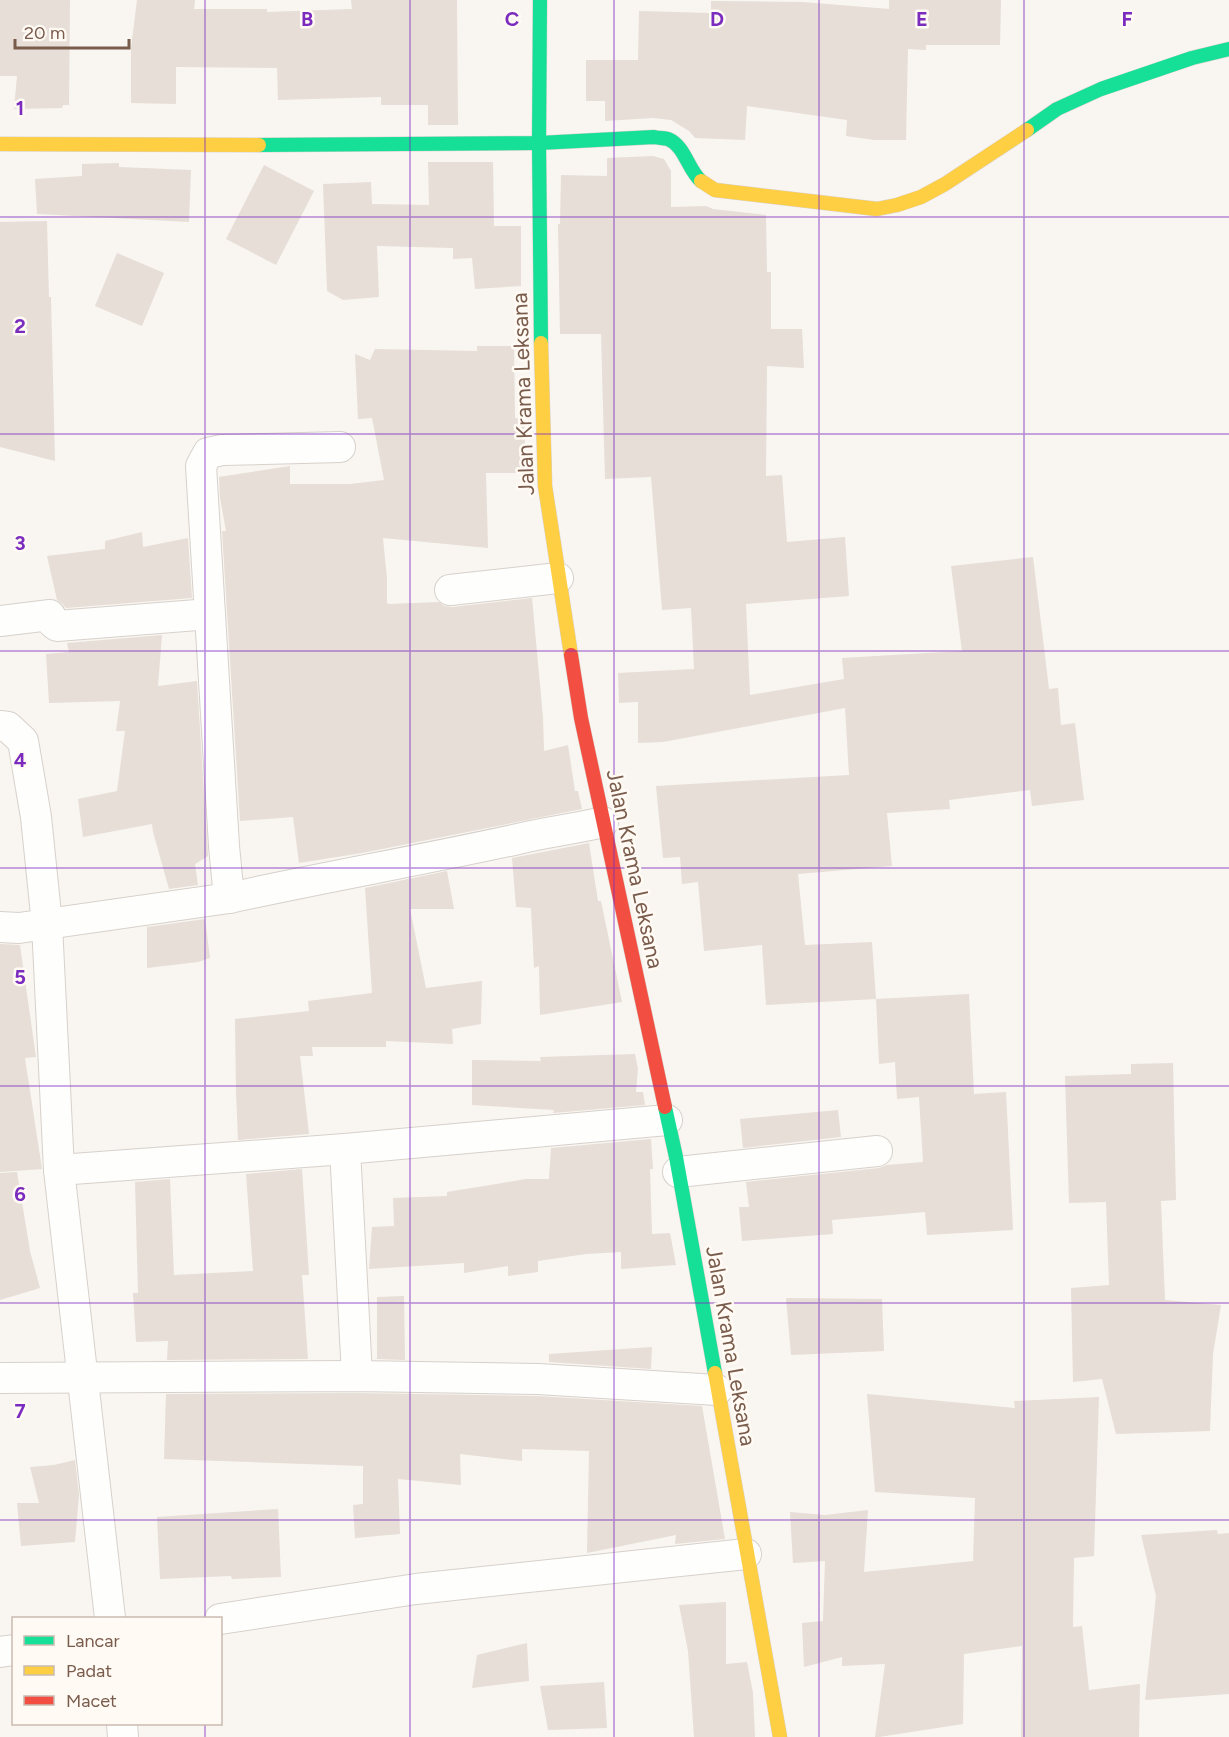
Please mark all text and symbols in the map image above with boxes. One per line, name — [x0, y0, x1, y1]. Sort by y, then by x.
text: B — [301, 7, 313, 31]
text: C — [505, 7, 519, 31]
text: D — [710, 7, 724, 31]
text: E — [916, 7, 928, 31]
text: F — [1121, 7, 1133, 31]
scale bar — [15, 12, 129, 50]
text: 20 m — [24, 22, 65, 44]
text: 1 — [16, 96, 24, 120]
street label: Jalan Krama Leksana — [506, 292, 540, 496]
text: 2 — [14, 314, 26, 338]
text: 3 — [14, 531, 26, 555]
text: 4 — [14, 748, 27, 772]
street label: Jalan Krama Leksana — [601, 767, 669, 971]
text: 5 — [14, 965, 26, 989]
text: 6 — [14, 1182, 26, 1206]
street label: Jalan Krama Leksana — [700, 1244, 762, 1448]
text: 7 — [14, 1399, 26, 1423]
legend — [12, 1617, 222, 1725]
text: Lancar — [66, 1630, 120, 1652]
text: Padat — [66, 1660, 112, 1682]
text: Macet — [66, 1690, 117, 1712]

